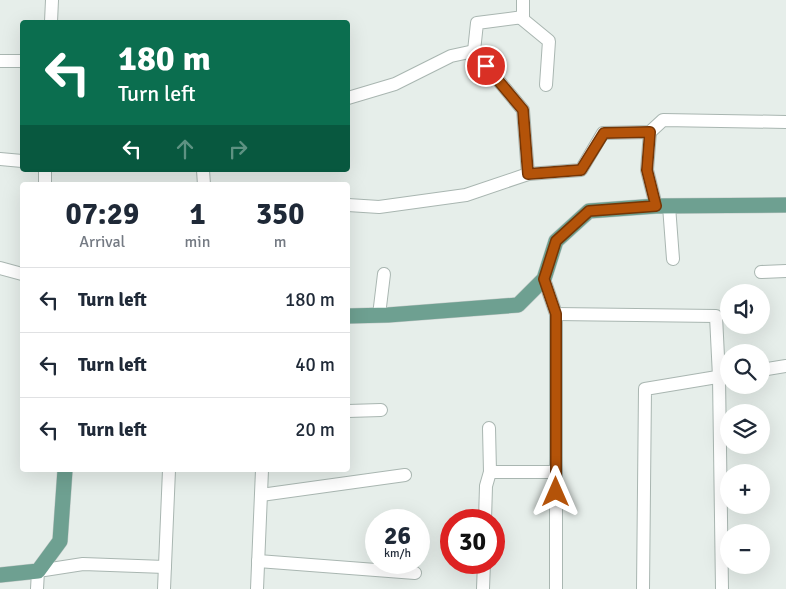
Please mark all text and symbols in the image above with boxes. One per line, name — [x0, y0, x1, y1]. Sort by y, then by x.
text: 180 m — [118, 37, 211, 80]
icon: left — [35, 40, 100, 105]
pin — [465, 45, 507, 87]
icon: arrive — [472, 52, 500, 80]
text: Turn left — [118, 80, 196, 107]
icon: left — [118, 135, 146, 163]
icon: ahead — [171, 135, 199, 163]
icon: right — [224, 135, 252, 163]
text: 07:29 — [65, 196, 139, 233]
text: 1 — [189, 196, 206, 233]
text: 350 — [256, 196, 304, 233]
text: Arrival — [79, 232, 125, 252]
text: min — [185, 232, 210, 252]
text: m — [274, 232, 287, 252]
map controls — [720, 284, 770, 574]
button: sound — [720, 284, 770, 334]
icon: left — [35, 286, 63, 314]
text: Turn left — [78, 288, 147, 312]
text: 180 m — [285, 288, 335, 312]
button: search — [720, 344, 770, 394]
icon: left — [35, 351, 63, 379]
text: Turn left — [78, 353, 147, 377]
text: 40 m — [295, 353, 335, 377]
button: layers — [720, 404, 770, 454]
icon: left — [35, 416, 63, 444]
text: Turn left — [78, 418, 147, 442]
text: 20 m — [295, 418, 335, 442]
button: + — [720, 464, 770, 514]
position arrow — [529, 465, 581, 517]
speed limit sign: 30 — [440, 509, 505, 574]
text: 26 — [384, 520, 411, 551]
button: − — [720, 524, 770, 574]
text: km/h — [384, 546, 411, 561]

